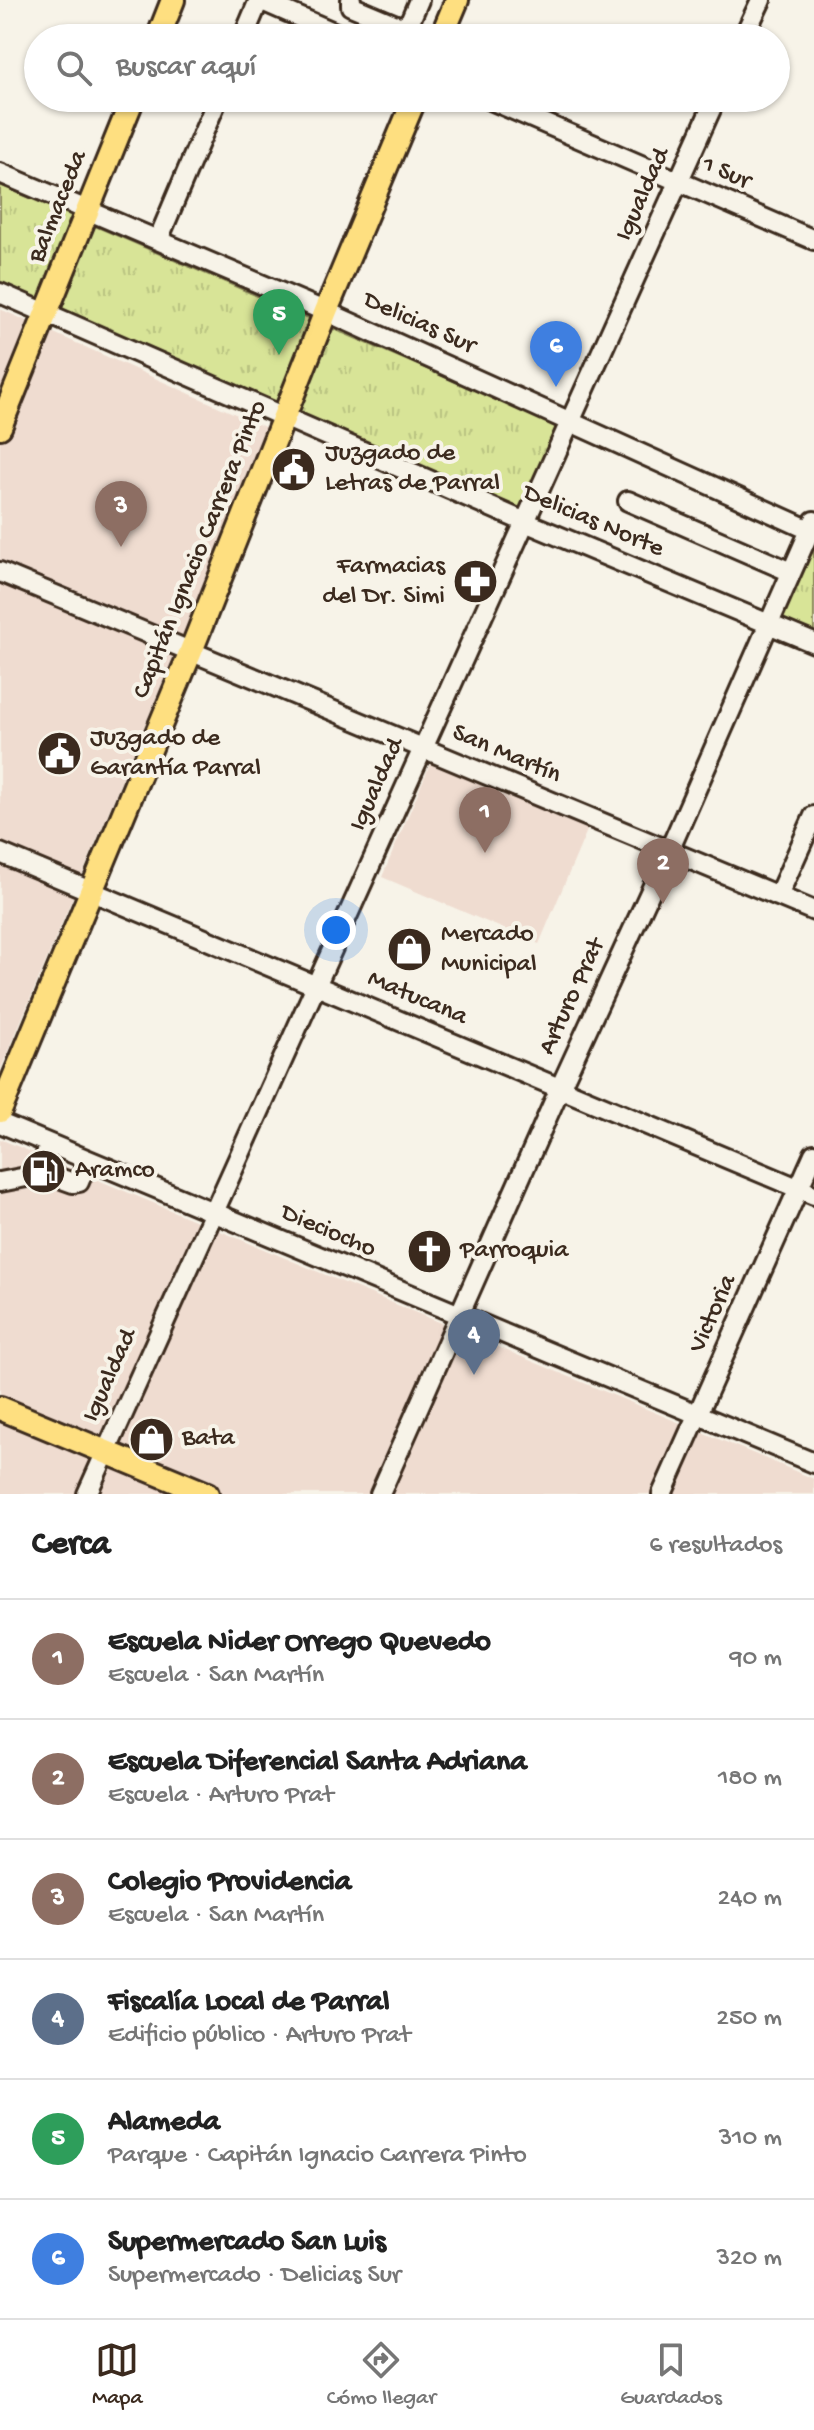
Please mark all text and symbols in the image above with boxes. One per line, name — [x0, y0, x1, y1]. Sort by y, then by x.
search box — [24, 24, 790, 112]
icon: search — [52, 46, 96, 90]
text: Buscar aquí — [116, 51, 256, 86]
street label: Igualdad — [610, 142, 679, 246]
street label: Balmaceda — [22, 145, 96, 269]
street label: 1 Sur — [696, 150, 758, 199]
street label: Delicias Sur — [356, 285, 483, 364]
pin: 5 — [253, 289, 305, 355]
pin: 6 — [530, 321, 582, 387]
street label: Capitán Ignacio Carrera Pinto — [127, 396, 275, 704]
place label: Juzgado de Letras de Parral — [325, 439, 500, 500]
public building icon: Juzgado de Letras de Parral — [270, 445, 318, 493]
street label: Delicias Norte — [516, 478, 669, 566]
pin: 3 — [95, 481, 147, 547]
place label: Farmacias del Dr. Simi — [322, 552, 446, 613]
pharmacy icon: Farmacias del Dr. Simi — [452, 558, 500, 606]
street label: San Martín — [447, 718, 566, 792]
place label: Juzgado de Garantía Parral — [90, 724, 261, 785]
public building icon: Juzgado de Garantía Parral — [35, 730, 83, 778]
street label: Igualdad — [344, 732, 413, 836]
pin: 1 — [459, 787, 511, 853]
pin: 2 — [637, 838, 689, 904]
your location — [316, 910, 356, 950]
place label: Mercado Municipal — [441, 920, 537, 981]
shop icon: Mercado Municipal — [386, 926, 434, 974]
street label: Arturo Prat — [533, 932, 614, 1060]
street label: Matucana — [362, 964, 473, 1034]
fuel station icon: Aramco — [20, 1147, 68, 1195]
place label: Aramco — [75, 1156, 155, 1187]
street label: Dieciocho — [274, 1197, 380, 1266]
church icon: Parroquia — [405, 1227, 453, 1275]
place label: Parroquia — [459, 1236, 570, 1267]
street label: Victoria — [683, 1269, 746, 1359]
pin: 4 — [448, 1309, 500, 1375]
street label: Igualdad — [77, 1323, 146, 1427]
shop icon: Bata — [127, 1415, 175, 1463]
place label: Bata — [181, 1424, 236, 1455]
text: Cerca — [32, 1526, 110, 1566]
text: 6 resultados — [649, 1531, 782, 1562]
text: Escuela Nider Orrego Quevedo — [108, 1626, 491, 1661]
text: 1 — [53, 1644, 63, 1675]
text: 90 m — [730, 1644, 782, 1675]
text: Escuela · San Martín — [108, 1661, 324, 1692]
text: Escuela Diferencial Santa Adriana — [108, 1746, 527, 1781]
text: 2 — [52, 1764, 64, 1795]
text: 180 m — [718, 1764, 782, 1795]
text: Escuela · Arturo Prat — [108, 1781, 334, 1812]
text: Colegio Providencia — [108, 1866, 351, 1901]
text: 3 — [51, 1884, 65, 1915]
text: 240 m — [718, 1884, 782, 1915]
text: Escuela · San Martín — [108, 1901, 324, 1932]
text: Fiscalía Local de Parral — [108, 1986, 390, 2021]
text: 4 — [52, 2004, 64, 2035]
text: 250 m — [716, 2004, 782, 2035]
text: Edificio público · Arturo Prat — [108, 2021, 411, 2052]
text: Alameda — [108, 2106, 220, 2141]
text: 5 — [51, 2124, 65, 2155]
text: 310 m — [719, 2124, 782, 2155]
text: Parque · Capitán Ignacio Carrera Pinto — [108, 2141, 527, 2172]
text: Supermercado San Luis — [108, 2226, 386, 2261]
text: 6 — [51, 2244, 65, 2275]
text: 320 m — [716, 2244, 782, 2275]
text: Supermercado · Delicias Sur — [108, 2261, 401, 2292]
tab: Mapa — [92, 2338, 143, 2412]
tab: Cómo llegar — [327, 2338, 436, 2412]
tab: Guardados — [620, 2338, 722, 2412]

